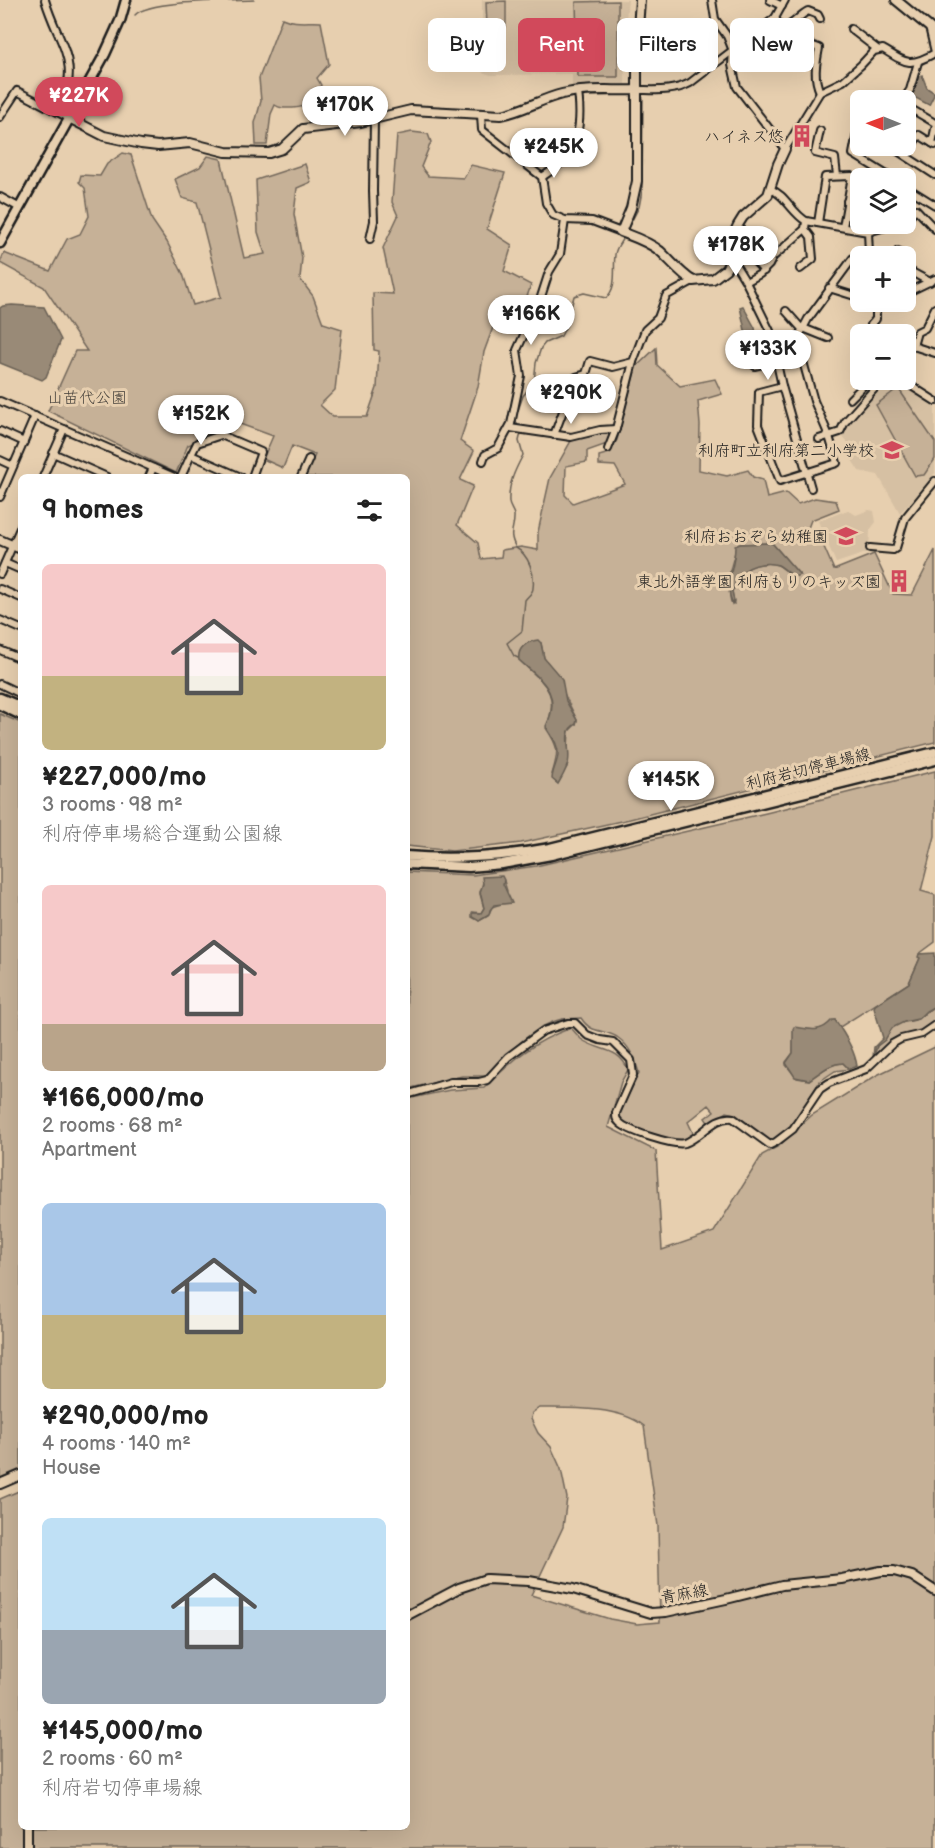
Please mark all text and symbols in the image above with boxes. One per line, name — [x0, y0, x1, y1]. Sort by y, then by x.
chip: Buy — [428, 18, 506, 72]
chip: Rent — [518, 18, 605, 72]
chip: Filters — [617, 18, 718, 72]
chip: New — [730, 18, 814, 72]
pin: ¥227K — [37, 77, 121, 128]
text: ¥227K — [49, 84, 109, 108]
pin: ¥170K — [303, 86, 387, 137]
north arrow — [850, 90, 916, 156]
map controls — [850, 90, 916, 390]
text: ¥170K — [316, 93, 374, 117]
building icon: ハイネス悠 — [789, 123, 815, 149]
pin: ¥245K — [512, 128, 596, 179]
place label: ハイネス悠 — [704, 128, 784, 147]
text: ¥245K — [524, 135, 584, 159]
button: layers — [850, 168, 916, 234]
pin: ¥178K — [694, 226, 778, 277]
text: ¥178K — [707, 233, 765, 257]
button: + — [850, 246, 916, 312]
pin: ¥166K — [489, 295, 573, 346]
text: ¥166K — [502, 302, 560, 326]
button: − — [850, 324, 916, 390]
pin: ¥133K — [726, 330, 810, 381]
text: ¥133K — [739, 337, 797, 361]
pin: ¥290K — [529, 374, 613, 425]
text: ¥290K — [540, 381, 602, 405]
park label: 山苗代公園 — [47, 389, 127, 408]
pin: ¥152K — [159, 395, 243, 446]
text: ¥152K — [172, 402, 230, 426]
school or university icon: 利府町立利府第二小学校 — [879, 437, 905, 463]
place label: 利府町立利府第二小学校 — [698, 442, 874, 461]
icon: filters — [353, 494, 386, 527]
text: 9 homes — [42, 495, 143, 526]
school or university icon: 利府おおぞら幼稚園 — [833, 523, 859, 549]
place label: 利府おおぞら幼稚園 — [684, 528, 828, 547]
building icon: 東北外語学園 利府もりのキッズ園 — [886, 568, 912, 594]
place label: 東北外語学園 利府もりのキッズ園 — [637, 573, 881, 592]
icon: home — [160, 603, 268, 711]
street label: 利府岩切停車場線 — [744, 745, 873, 794]
pin: ¥145K — [629, 761, 713, 812]
text: ¥227,000/mo — [42, 762, 206, 793]
text: ¥145K — [642, 768, 700, 792]
text: 3 rooms · 98 m² — [42, 793, 183, 817]
text: 利府停車場総合運動公園線 — [42, 822, 282, 846]
icon: home — [160, 924, 268, 1032]
text: ¥166,000/mo — [42, 1083, 204, 1114]
text: 2 rooms · 68 m² — [42, 1114, 183, 1138]
text: Apartment — [42, 1138, 137, 1162]
icon: home — [160, 1242, 268, 1350]
text: ¥290,000/mo — [42, 1401, 209, 1432]
text: 4 rooms · 140 m² — [42, 1432, 191, 1456]
text: House — [42, 1456, 101, 1480]
icon: home — [160, 1557, 268, 1665]
street label: 青麻線 — [659, 1581, 710, 1608]
text: ¥145,000/mo — [42, 1716, 203, 1747]
text: 2 rooms · 60 m² — [42, 1747, 183, 1771]
text: 利府岩切停車場線 — [42, 1776, 202, 1800]

